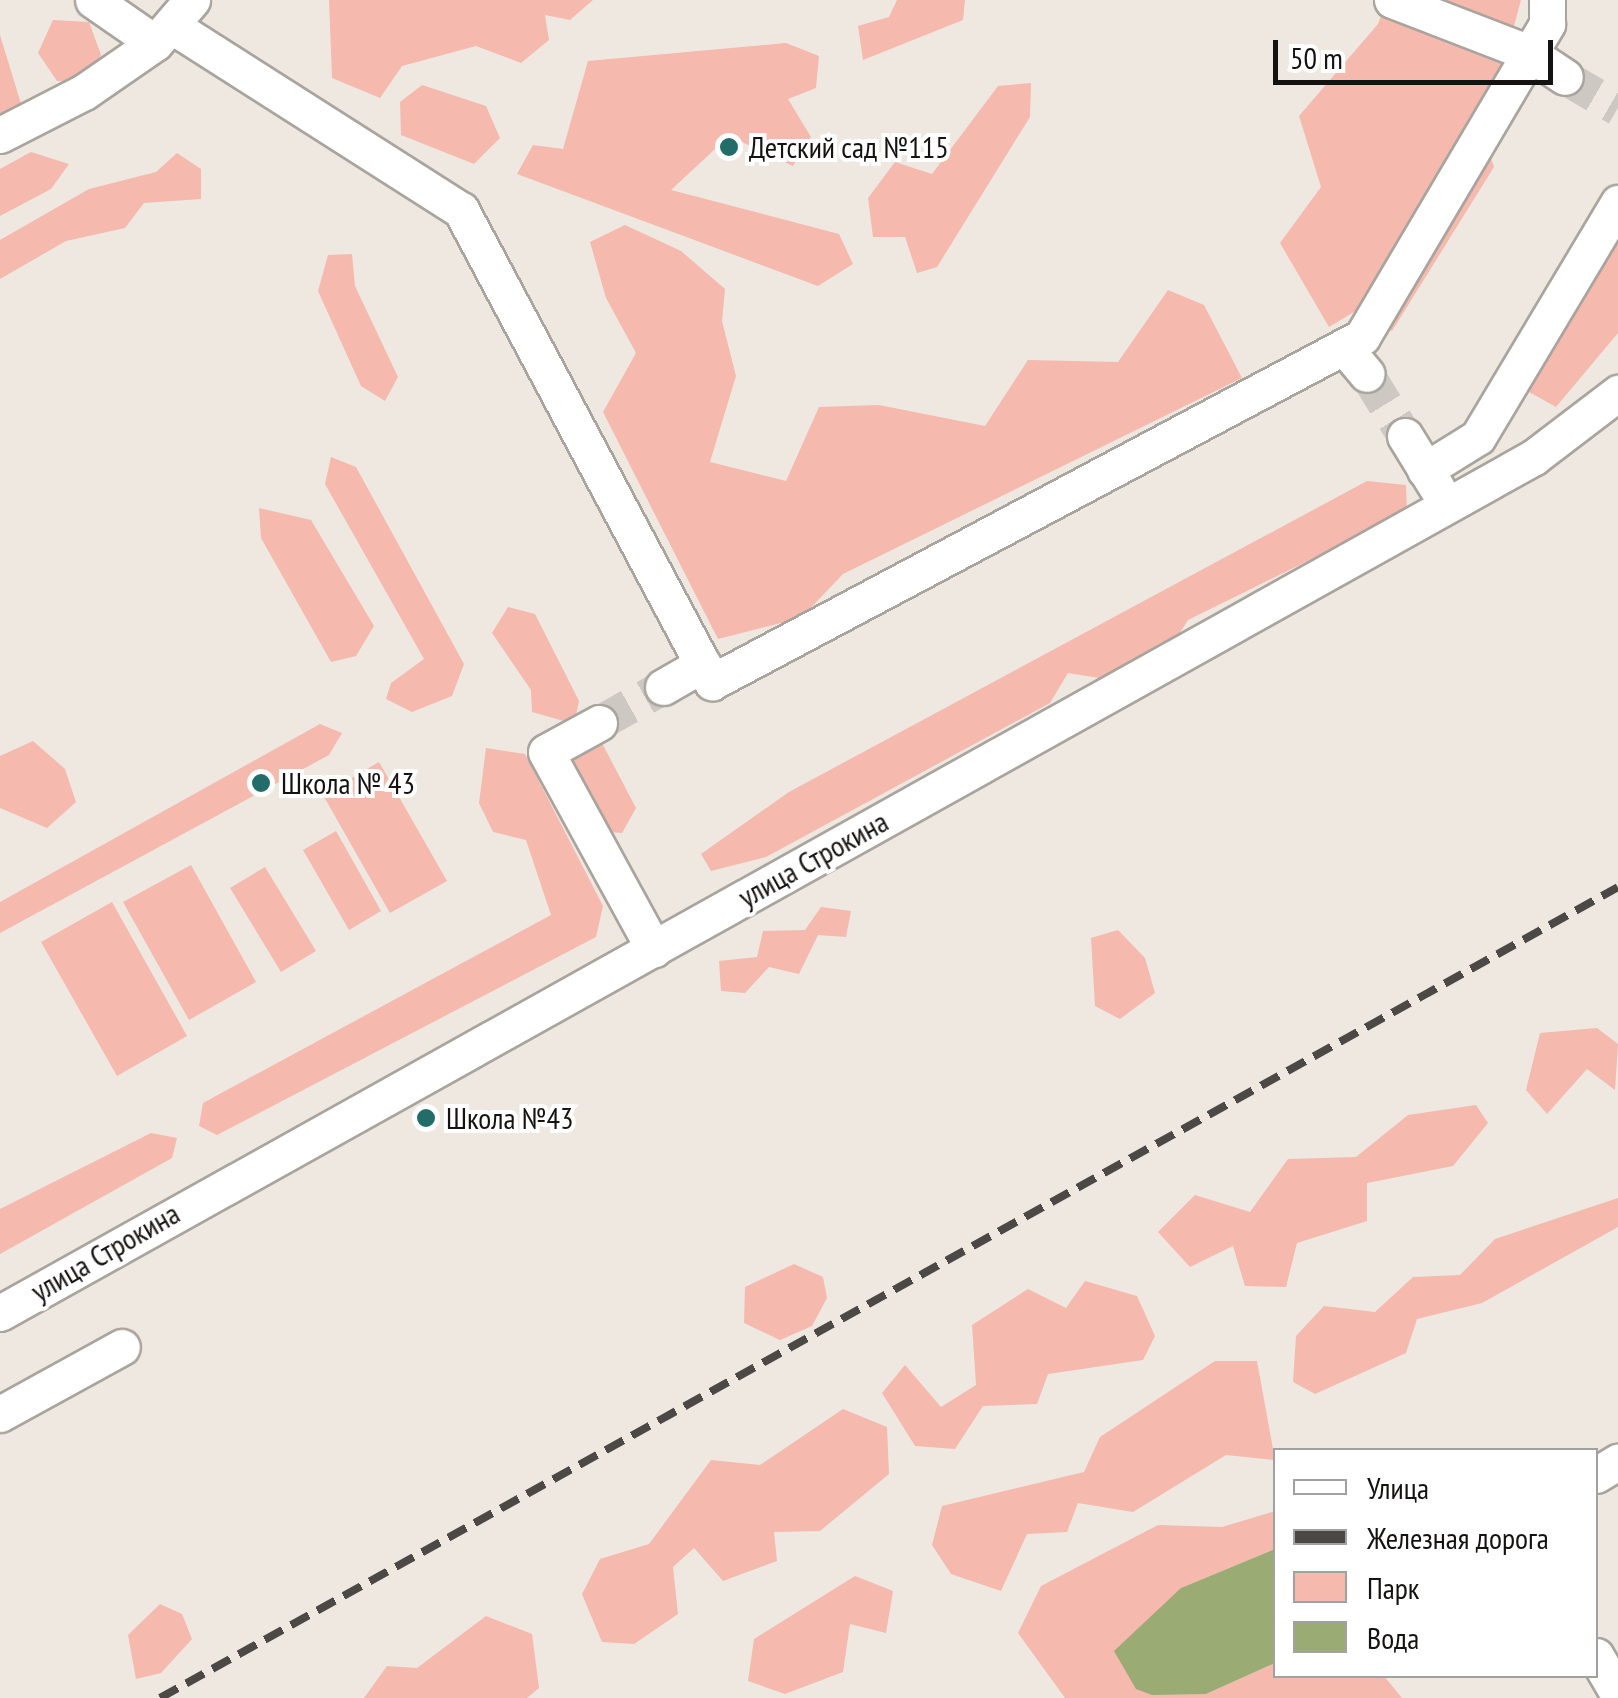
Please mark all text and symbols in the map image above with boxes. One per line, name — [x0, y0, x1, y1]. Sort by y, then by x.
scale bar — [1278, 20, 1558, 82]
text: 50 m — [1290, 38, 1343, 77]
place label: Детский сад №115 — [749, 129, 949, 165]
marker: Детский сад №115 — [718, 136, 740, 158]
place label: Школа № 43 — [281, 765, 415, 801]
marker: Школа № 43 — [250, 772, 272, 794]
street label: улица Строкина — [732, 803, 894, 915]
place label: Школа №43 — [446, 1100, 574, 1136]
marker: Школа №43 — [415, 1107, 437, 1129]
street label: улица Строкина — [24, 1195, 186, 1309]
legend — [1273, 1448, 1598, 1678]
text: Улица — [1367, 1468, 1429, 1507]
text: Железная дорога — [1367, 1518, 1549, 1557]
text: Парк — [1367, 1568, 1419, 1607]
text: Вода — [1367, 1618, 1419, 1657]

